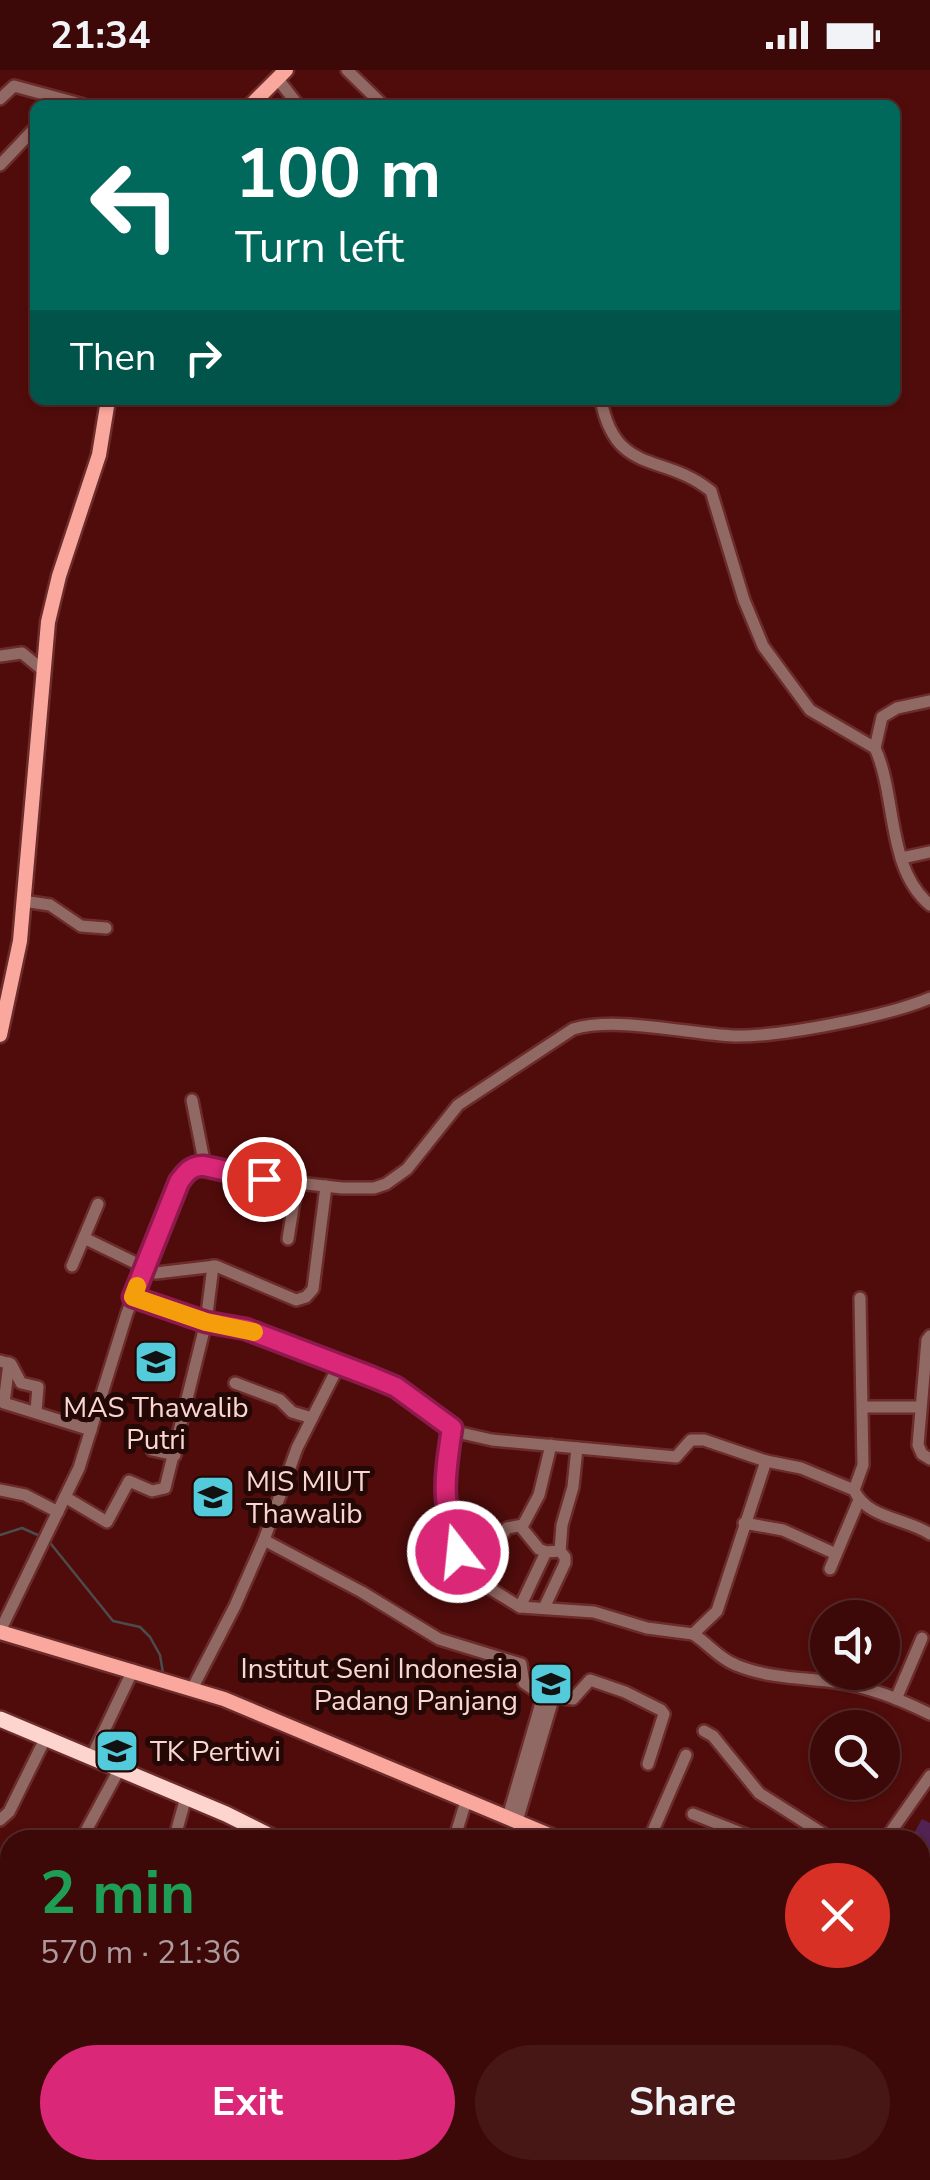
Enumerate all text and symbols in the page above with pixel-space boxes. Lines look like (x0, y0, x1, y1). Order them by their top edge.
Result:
text: 21:34 (50, 10, 151, 61)
text: 100 m (235, 126, 441, 222)
icon: left (70, 140, 200, 270)
text: Turn left (235, 217, 404, 278)
icon: right (176, 330, 231, 385)
text: Then (70, 332, 156, 383)
pin (222, 1137, 307, 1222)
icon: arrive (237, 1152, 292, 1207)
school or university icon: MAS Thawalib Putri (133, 1339, 179, 1385)
place label: MAS Thawalib Putri (63, 1389, 249, 1459)
place label: MIS MIUT Thawalib (246, 1463, 370, 1533)
school or university icon: MIS MIUT Thawalib (190, 1474, 236, 1520)
position arrow (406, 1500, 510, 1604)
map controls (810, 1600, 900, 1800)
button: sound (810, 1600, 900, 1690)
place label: Institut Seni Indonesia Padang Panjang (241, 1650, 518, 1720)
school or university icon: Institut Seni Indonesia Padang Panjang (528, 1661, 574, 1707)
button: search (810, 1710, 900, 1800)
school or university icon: TK Pertiwi (94, 1728, 140, 1774)
place label: TK Pertiwi (150, 1733, 281, 1771)
text: 2 min (40, 1852, 195, 1934)
button: close (785, 1863, 890, 1968)
text: 570 m · 21:36 (40, 1931, 241, 1974)
button: Exit (40, 2045, 455, 2160)
button: Share (475, 2045, 890, 2160)

